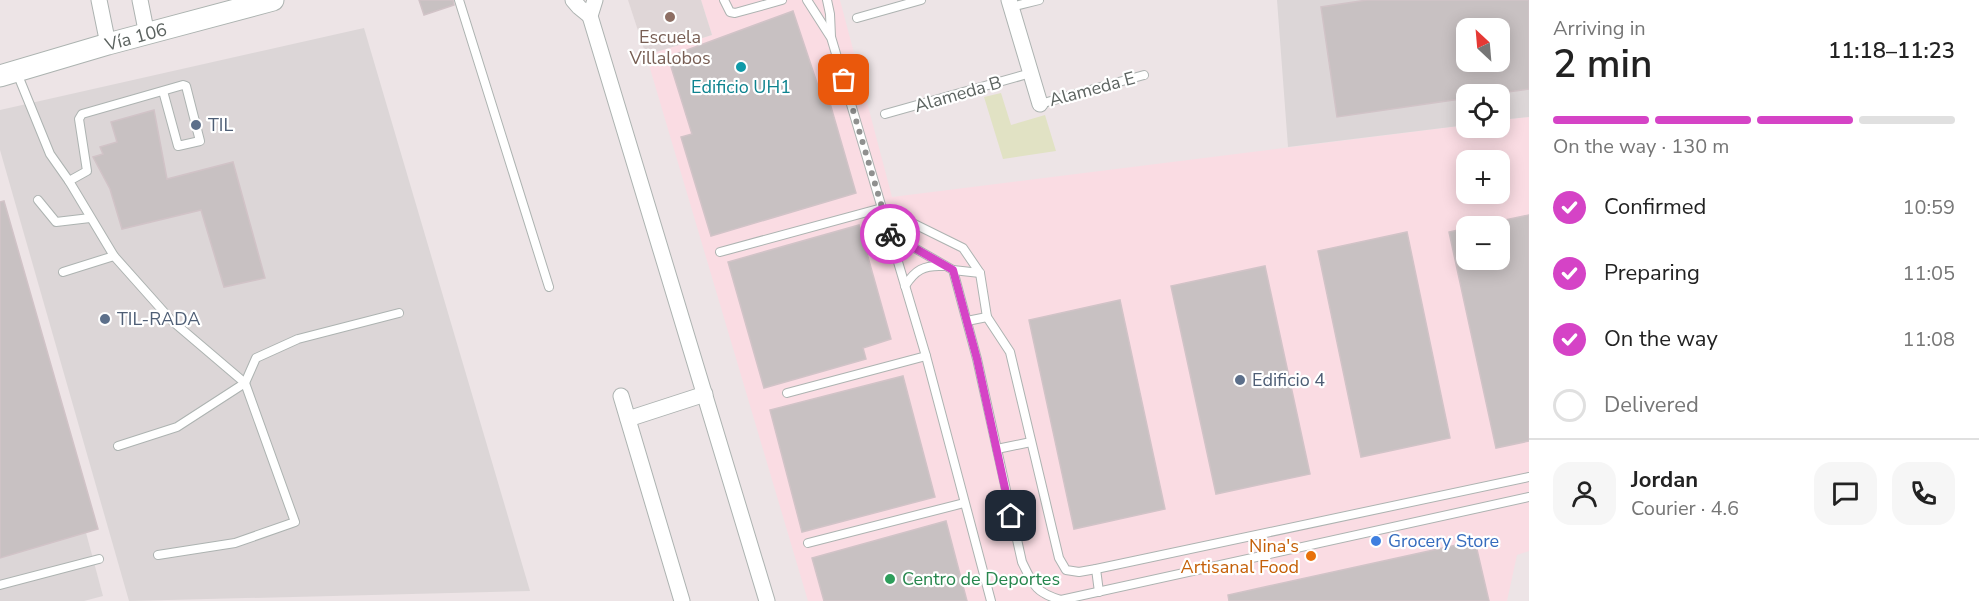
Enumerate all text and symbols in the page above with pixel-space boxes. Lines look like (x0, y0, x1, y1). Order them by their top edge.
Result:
marker: Escuela Villalobos (663, 10, 677, 24)
text: Arriving in (1553, 15, 1646, 42)
street label: Vía 106 (101, 17, 170, 57)
north arrow (1456, 18, 1510, 72)
map controls (1456, 18, 1510, 270)
place label: Escuela Villalobos (628, 25, 711, 70)
text: 11:18–11:23 (1828, 36, 1955, 66)
text: 2 min (1553, 38, 1652, 91)
pin (818, 54, 869, 105)
marker: Edificio UH1 (734, 60, 748, 74)
icon: bag (827, 63, 860, 96)
street label: Alameda E (1046, 66, 1138, 112)
street label: Alameda B (912, 70, 1004, 118)
place label: Edificio UH1 (691, 75, 791, 99)
button: locate (1456, 84, 1510, 138)
place label: TIL (208, 113, 233, 137)
marker: TIL (189, 118, 203, 132)
text: On the way · 130 m (1553, 133, 1729, 160)
button: + (1456, 150, 1510, 204)
icon: check (1553, 191, 1586, 224)
text: Confirmed (1604, 192, 1706, 222)
text: 10:59 (1902, 194, 1955, 221)
courier (860, 204, 920, 264)
button: − (1456, 216, 1510, 270)
icon: bike (874, 218, 907, 251)
icon: check (1553, 257, 1586, 290)
text: Preparing (1604, 258, 1700, 288)
text: 11:05 (1902, 260, 1955, 287)
place label: TIL-RADA (117, 307, 200, 331)
marker: TIL-RADA (98, 312, 112, 326)
icon: check (1553, 323, 1586, 356)
text: On the way (1604, 324, 1718, 354)
text: 11:08 (1902, 326, 1955, 353)
place label: Edificio 4 (1252, 368, 1325, 392)
marker: Edificio 4 (1233, 373, 1247, 387)
text: Delivered (1604, 390, 1699, 420)
button: person (1553, 462, 1616, 525)
button: chat (1814, 462, 1877, 525)
button: phone (1892, 462, 1955, 525)
text: Jordan (1631, 465, 1698, 495)
pin (985, 490, 1036, 541)
text: Courier · 4.6 (1631, 495, 1739, 522)
icon: home (994, 499, 1027, 532)
place label: Grocery Store (1388, 529, 1499, 553)
place label: Nina's Artisanal Food (1181, 534, 1299, 579)
marker: Grocery Store (1369, 534, 1383, 548)
marker: Nina's Artisanal Food (1304, 549, 1318, 563)
place label: Centro de Deportes (902, 567, 1060, 591)
marker: Centro de Deportes (883, 572, 897, 586)

